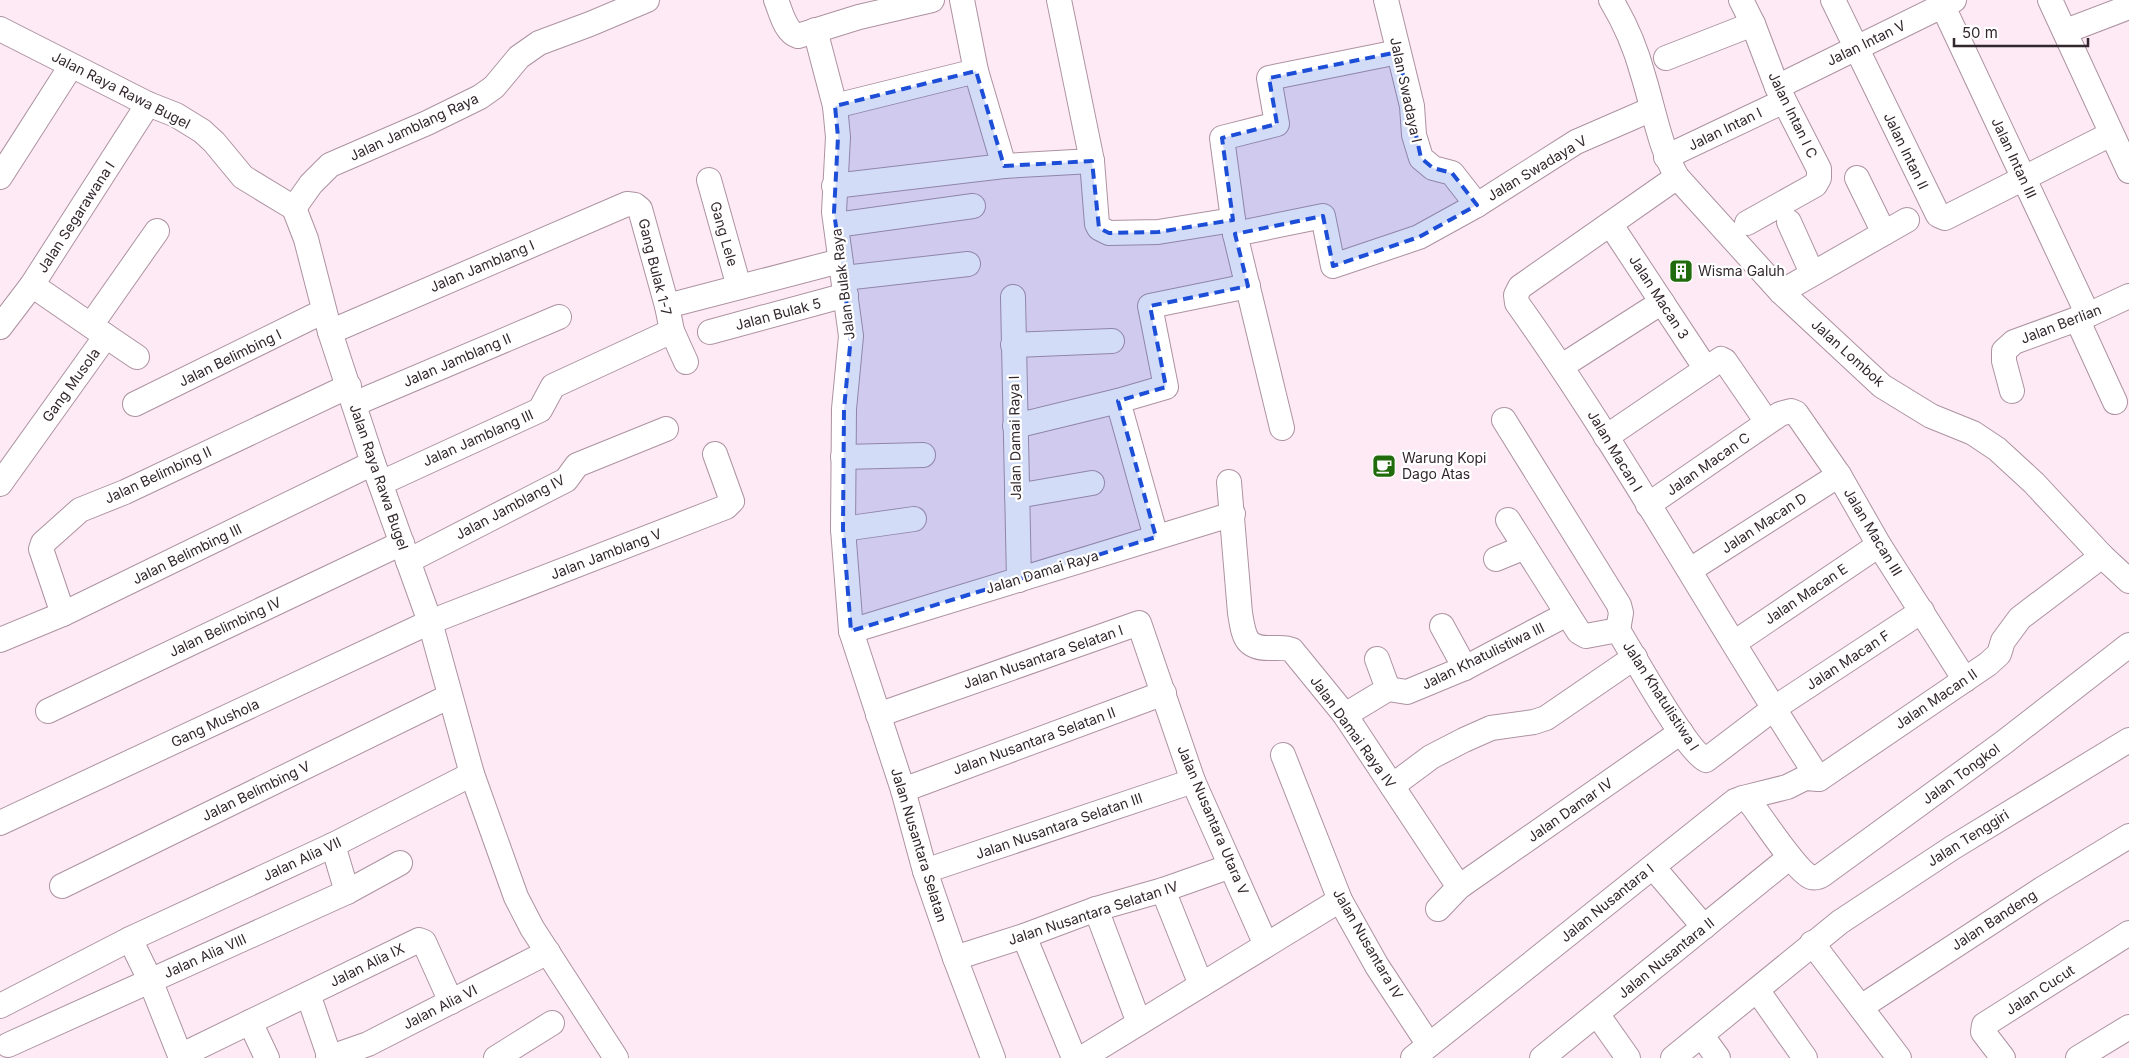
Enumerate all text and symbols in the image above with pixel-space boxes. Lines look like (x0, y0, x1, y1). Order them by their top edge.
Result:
scale bar (1954, 15, 2088, 47)
street label: Jalan Intan V (1824, 16, 1908, 69)
text: 50 m (1962, 23, 1998, 42)
street label: Jalan Swadaya I (1387, 36, 1426, 144)
street label: Jalan Raya Rawa Bugel (49, 47, 193, 132)
street label: Jalan Intan I C (1765, 69, 1822, 161)
street label: Jalan Jamblang Raya (347, 89, 481, 164)
street label: Jalan Intan I (1685, 103, 1764, 154)
street label: Jalan Intan II (1880, 109, 1932, 192)
street label: Jalan Intan III (1988, 115, 2041, 201)
street label: Jalan Swadaya V (1484, 131, 1590, 204)
street label: Jalan Segarawana I (33, 158, 118, 276)
street label: Gang Lele (707, 199, 742, 268)
street label: Gang Bulak 1-7 (635, 217, 676, 317)
street label: Jalan Bulak Raya (827, 227, 858, 341)
street label: Jalan Jamblang I (427, 236, 537, 295)
street label: Jalan Macan 3 (1626, 252, 1693, 342)
building icon: Wisma Galuh (1668, 258, 1694, 284)
place label: Wisma Galuh (1698, 262, 1785, 279)
street label: Jalan Bulak 5 (733, 294, 823, 333)
street label: Jalan Berlian (2018, 300, 2104, 347)
street label: Jalan Lombok (1808, 315, 1889, 390)
street label: Jalan Belimbing I (176, 325, 284, 390)
street label: Jalan Jamblang II (400, 329, 513, 390)
street label: Gang Musola (38, 344, 103, 425)
street label: Jalan Damai Raya I (1005, 376, 1024, 500)
street label: Jalan Raya Rawa Bugel (347, 402, 412, 552)
street label: Jalan Jamblang III (420, 406, 536, 470)
street label: Jalan Macan I (1585, 407, 1646, 494)
street label: Jalan Macan C (1663, 428, 1753, 499)
street label: Jalan Belimbing II (102, 442, 214, 507)
place label: Warung Kopi Dago Atas (1402, 449, 1487, 482)
cafe icon: Warung Kopi Dago Atas (1371, 453, 1397, 479)
street label: Jalan Jamblang IV (452, 470, 568, 543)
street label: Jalan Macan III (1841, 485, 1906, 579)
street label: Jalan Macan D (1718, 489, 1810, 556)
street label: Jalan Belimbing III (129, 520, 244, 587)
street label: Jalan Jamblang V (548, 524, 664, 583)
street label: Jalan Damai Raya (983, 546, 1100, 597)
street label: Jalan Macan E (1761, 560, 1850, 628)
street label: Jalan Belimbing IV (166, 593, 284, 660)
street label: Jalan Khatulistiwa III (1419, 618, 1547, 693)
street label: Jalan Nusantara Selatan I (961, 621, 1125, 692)
street label: Jalan Macan F (1803, 626, 1893, 693)
street label: Jalan Khatulistiwa I (1620, 638, 1703, 754)
street label: Jalan Macan II (1891, 665, 1980, 732)
street label: Jalan Damai Raya IV (1307, 672, 1400, 791)
street label: Gang Mushola (168, 695, 262, 750)
street label: Jalan Nusantara Selatan II (950, 703, 1117, 778)
street label: Jalan Tongkol (1919, 740, 2003, 807)
street label: Jalan Nusantara Utara V (1174, 742, 1253, 897)
street label: Jalan Belimbing V (199, 757, 313, 824)
street label: Jalan Nusantara Selatan (888, 766, 951, 924)
street label: Jalan Damar IV (1524, 774, 1616, 845)
street label: Jalan Nusantara Selatan III (973, 789, 1145, 862)
street label: Jalan Tenggiri (1924, 806, 2012, 869)
street label: Jalan Alia VII (260, 833, 344, 884)
street label: Jalan Nusantara I (1557, 860, 1657, 945)
street label: Jalan Nusantara Selatan IV (1006, 877, 1180, 948)
street label: Jalan Nusantara IV (1330, 886, 1407, 1002)
street label: Jalan Bandeng (1948, 886, 2040, 953)
street label: Jalan Nusantara II (1614, 914, 1717, 1002)
street label: Jalan Alia VIII (161, 930, 249, 981)
street label: Jalan Alia IX (327, 939, 407, 990)
street label: Jalan Cucut (2002, 961, 2078, 1018)
street label: Jalan Alia VI (400, 981, 480, 1033)

